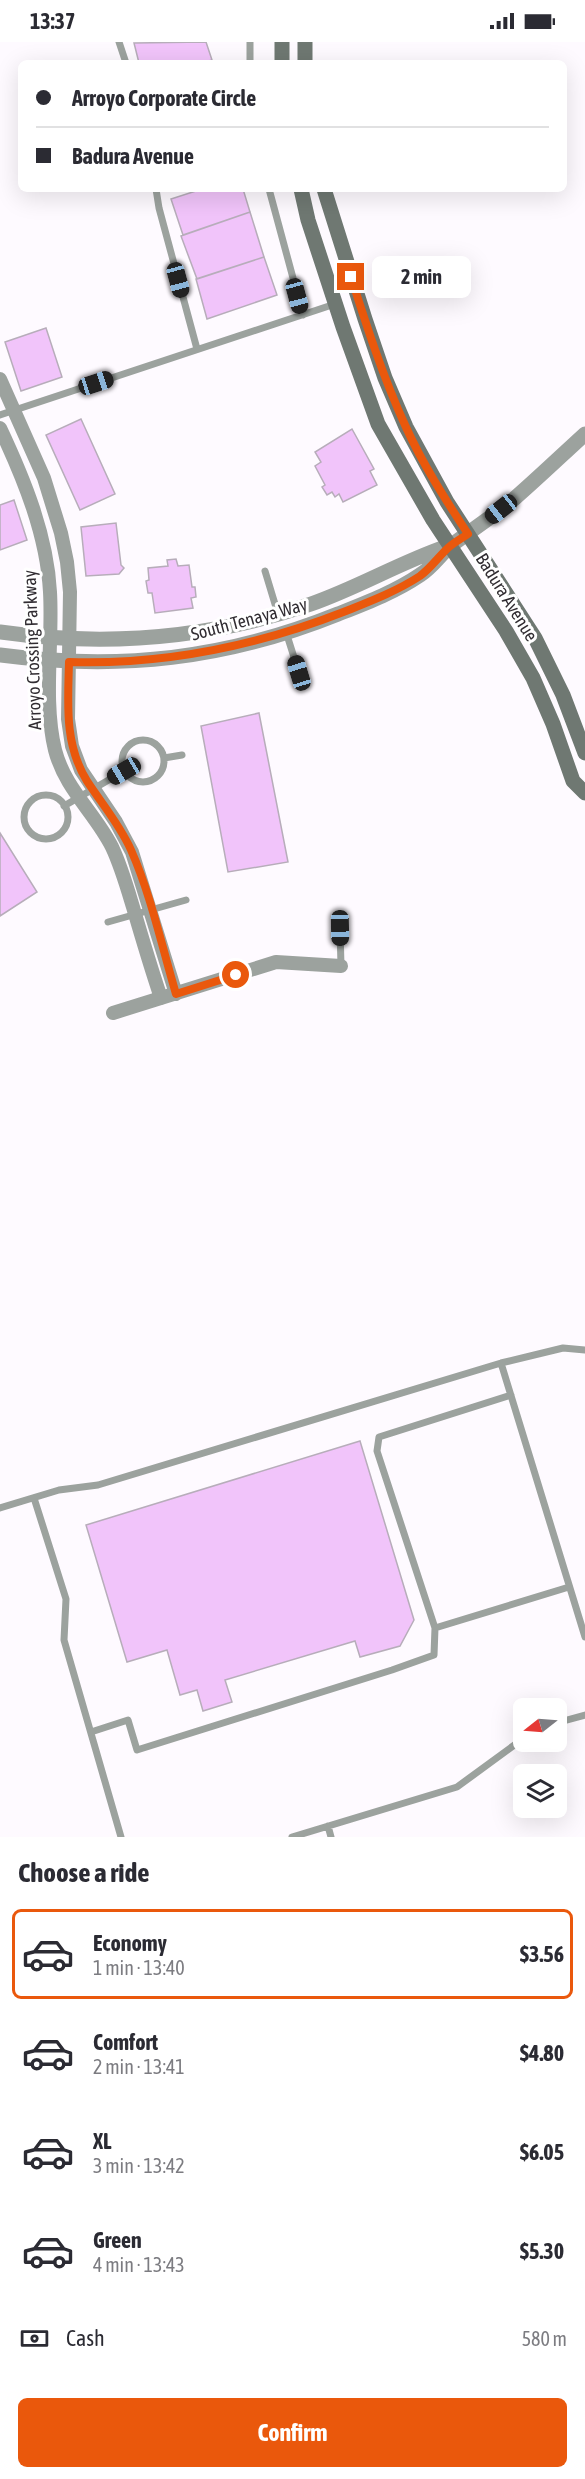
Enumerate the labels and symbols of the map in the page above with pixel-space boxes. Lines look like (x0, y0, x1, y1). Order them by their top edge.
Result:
callout: 2 min (372, 256, 471, 298)
car (165, 260, 191, 300)
route end (337, 263, 364, 290)
car (284, 276, 310, 316)
car (76, 369, 116, 397)
car (481, 491, 521, 527)
street label: Badura Avenue (472, 549, 542, 645)
street label: Arroyo Crossing Parkway (19, 570, 45, 730)
street label: South Tenaya Way (189, 593, 309, 645)
car (285, 653, 313, 693)
car (104, 754, 144, 788)
car (331, 910, 349, 946)
route start (222, 961, 249, 988)
north arrow (513, 1698, 567, 1752)

